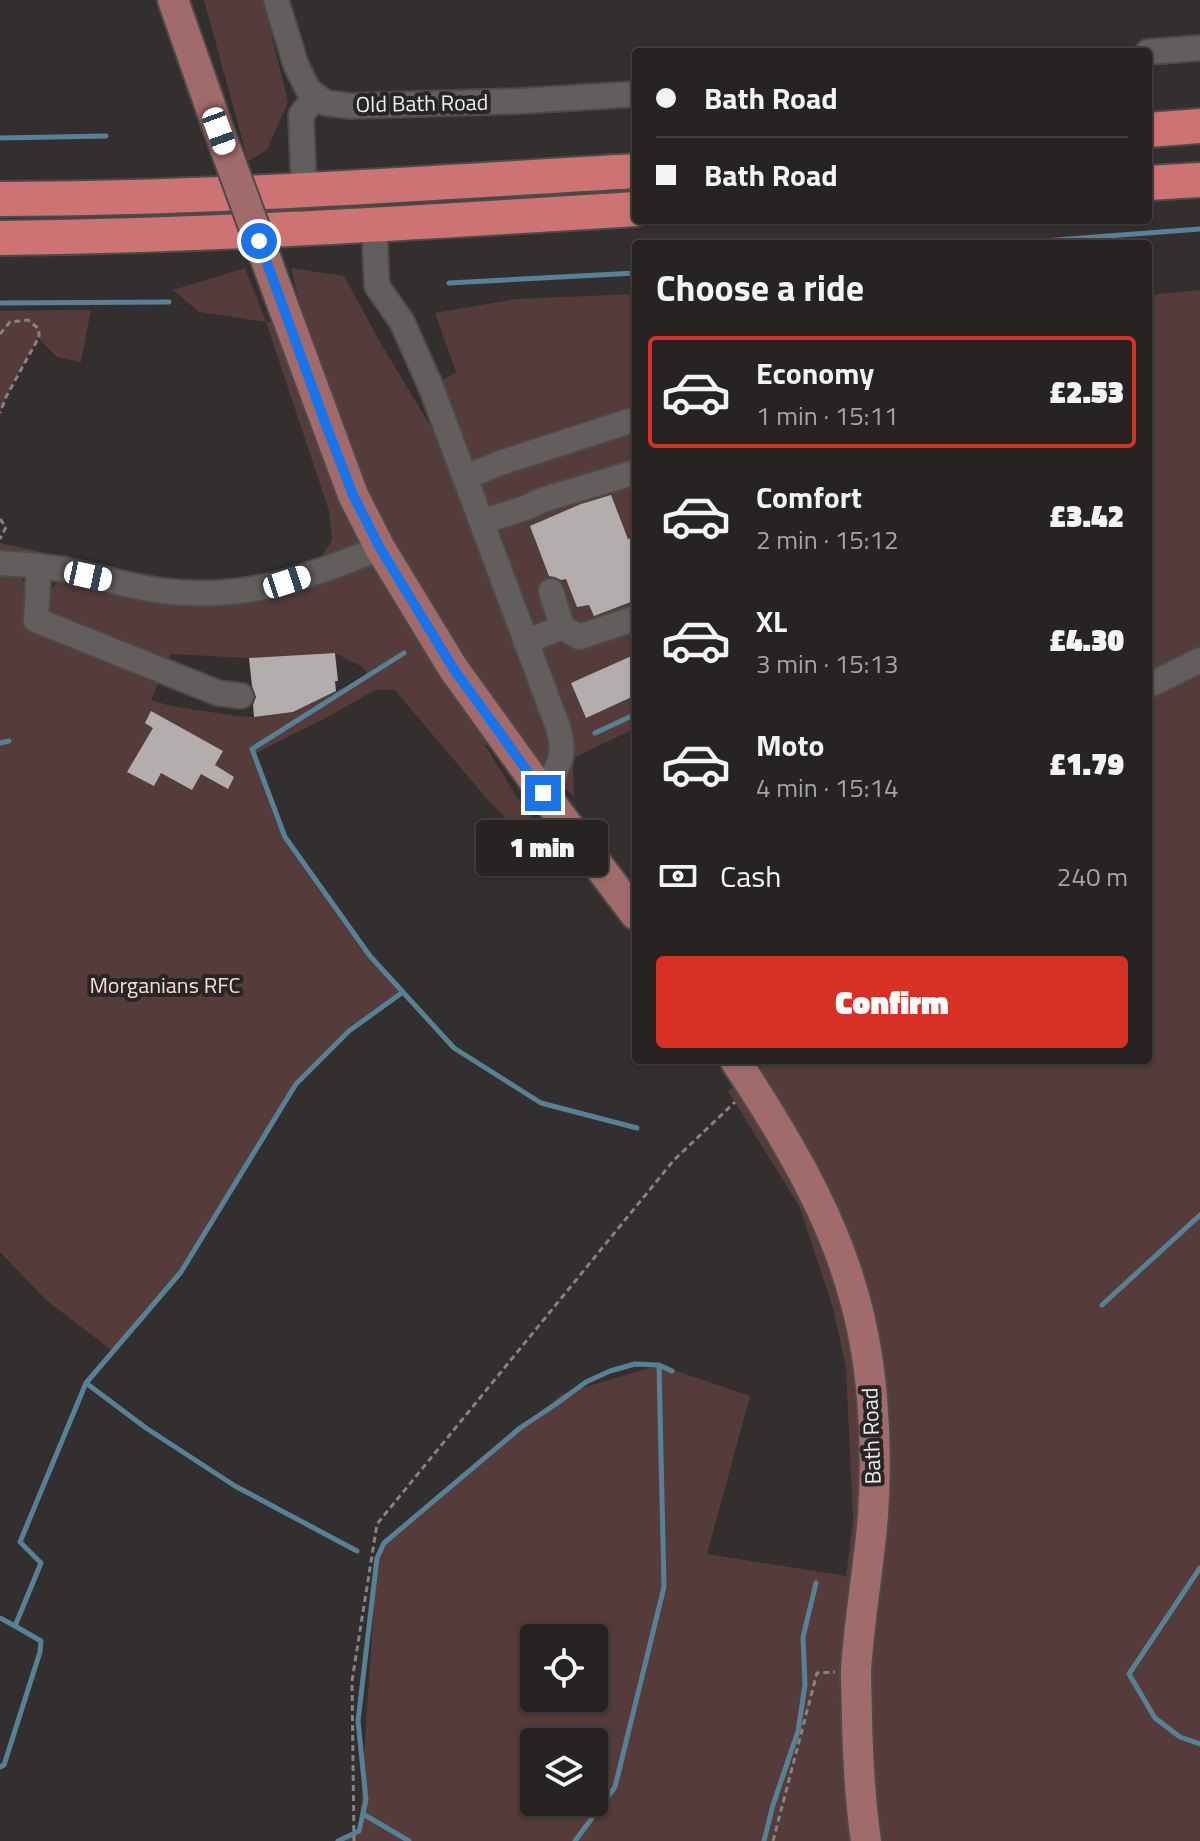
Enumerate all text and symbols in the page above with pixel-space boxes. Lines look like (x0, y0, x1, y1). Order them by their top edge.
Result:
text: Bath Road (704, 75, 838, 121)
street label: Old Bath Road (355, 85, 489, 121)
car (200, 104, 238, 158)
text: Bath Road (704, 152, 838, 198)
route start (241, 223, 277, 259)
text: Choose a ride (656, 260, 864, 315)
text: Economy (756, 350, 874, 396)
icon: car (660, 356, 732, 428)
text: £2.53 (1050, 369, 1124, 415)
text: 1 min · 15:11 (756, 396, 899, 435)
text: Comfort (756, 474, 862, 520)
icon: car (660, 480, 732, 552)
text: £3.42 (1050, 493, 1124, 539)
text: 2 min · 15:12 (756, 520, 899, 559)
car (62, 559, 114, 593)
car (260, 563, 314, 601)
text: XL (756, 598, 787, 644)
icon: car (660, 604, 732, 676)
text: £4.30 (1050, 617, 1124, 663)
text: 3 min · 15:13 (756, 644, 899, 683)
text: Moto (756, 722, 824, 768)
icon: car (660, 728, 732, 800)
text: £1.79 (1050, 741, 1124, 787)
text: 4 min · 15:14 (756, 768, 899, 807)
route end (525, 775, 561, 811)
callout: 1 min (477, 821, 609, 877)
text: 1 min (510, 828, 574, 867)
text: Cash (720, 853, 781, 899)
icon: cash (656, 854, 700, 898)
text: 240 m (1057, 857, 1128, 896)
button: Confirm (656, 956, 1128, 1048)
park label: Morganians RFC (89, 968, 241, 1002)
street label: Bath Road (852, 1387, 890, 1485)
map controls (520, 1624, 608, 1816)
button: locate (520, 1624, 608, 1712)
button: layers (520, 1728, 608, 1816)

